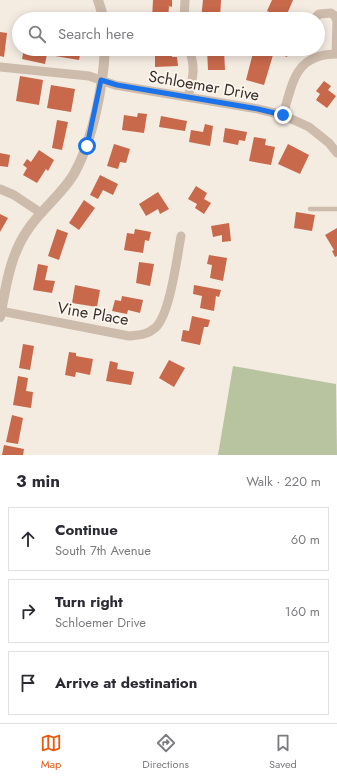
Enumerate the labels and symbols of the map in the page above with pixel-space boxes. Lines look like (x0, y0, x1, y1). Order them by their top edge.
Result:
street label: Schloemer Drive (147, 64, 261, 107)
route end (274, 106, 292, 124)
route start (78, 137, 96, 155)
street label: Vine Place (55, 296, 130, 331)

